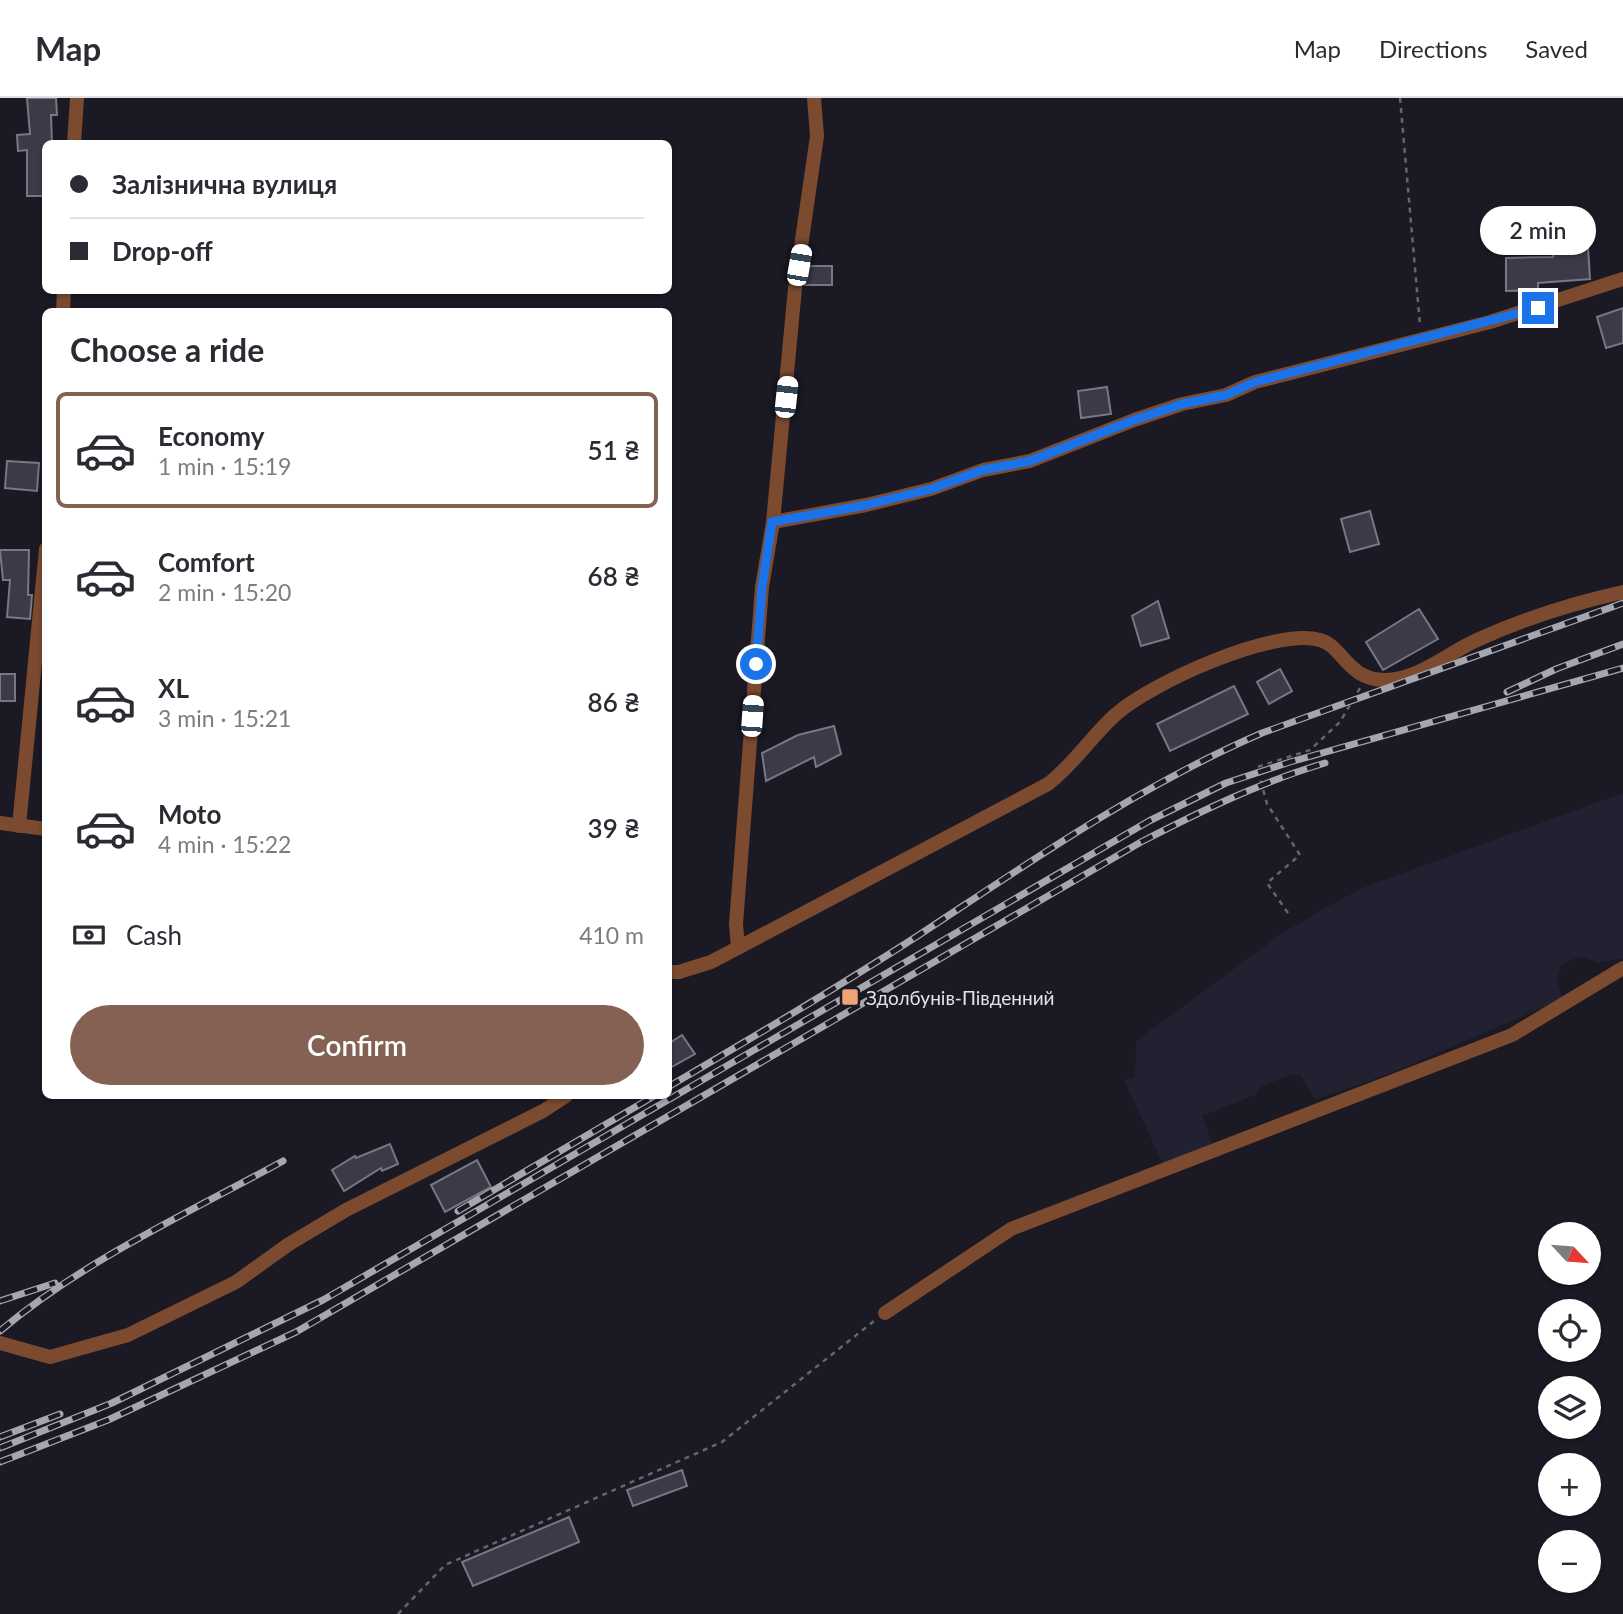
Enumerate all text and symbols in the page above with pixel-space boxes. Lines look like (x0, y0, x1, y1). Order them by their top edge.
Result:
text: Map (35, 28, 101, 68)
text: Map (1294, 34, 1341, 63)
text: Directions (1379, 34, 1487, 63)
text: Saved (1525, 34, 1588, 63)
text: Залізнична вулиця (112, 168, 337, 200)
callout: 2 min (1480, 206, 1596, 256)
text: 2 min (1510, 216, 1566, 244)
text: Drop-off (112, 235, 213, 267)
car (786, 242, 813, 288)
route end (1522, 292, 1554, 324)
text: Choose a ride (70, 330, 264, 369)
car (774, 375, 799, 419)
icon: car (74, 419, 137, 482)
text: Economy (158, 420, 264, 452)
text: 51 ₴ (588, 434, 640, 466)
text: 1 min · 15:19 (158, 452, 291, 480)
icon: car (74, 545, 137, 608)
text: Comfort (158, 546, 255, 578)
text: 68 ₴ (588, 560, 640, 592)
text: 2 min · 15:20 (158, 578, 291, 606)
route start (740, 648, 772, 680)
icon: car (74, 671, 137, 734)
text: XL (158, 672, 189, 704)
text: 86 ₴ (588, 686, 640, 718)
car (741, 694, 764, 738)
text: 3 min · 15:21 (158, 704, 291, 732)
icon: car (74, 797, 137, 860)
text: Moto (158, 798, 221, 830)
text: 39 ₴ (588, 812, 640, 844)
text: 4 min · 15:22 (158, 830, 291, 858)
icon: cash (70, 916, 108, 954)
text: Cash (126, 919, 182, 951)
text: 410 m (579, 921, 644, 949)
place label: Здолбунів-Південний (866, 986, 1055, 1009)
marker: Здолбунів-Південний (840, 987, 860, 1007)
button: Confirm (70, 1005, 644, 1085)
north arrow (1538, 1222, 1601, 1284)
map controls (1538, 1222, 1601, 1593)
button: locate (1538, 1299, 1601, 1362)
button: layers (1538, 1376, 1601, 1439)
button: + (1538, 1453, 1601, 1516)
button: − (1538, 1530, 1601, 1593)

